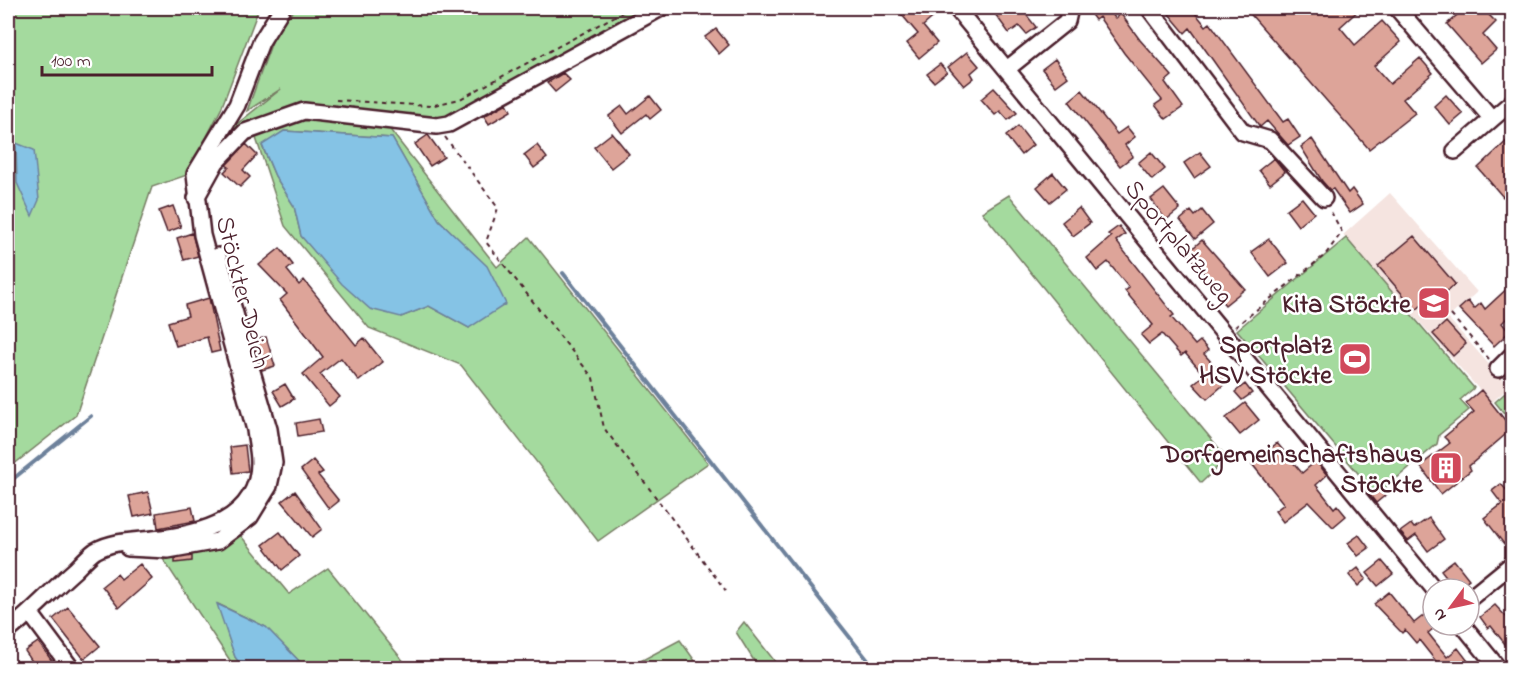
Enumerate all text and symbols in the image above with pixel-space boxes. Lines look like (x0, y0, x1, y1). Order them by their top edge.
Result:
scale bar (42, 39, 212, 77)
text: 100 m (51, 49, 91, 75)
street label: Sportplatzweg (1114, 172, 1241, 314)
street label: Stöckter Deich (204, 212, 278, 373)
school or university icon: Kita Stöckte (1416, 285, 1452, 321)
place label: Kita Stöckte (1282, 287, 1412, 325)
place label: Sportplatz HSV Stöckte (1199, 328, 1333, 396)
sports icon: Sportplatz HSV Stöckte (1337, 341, 1373, 377)
place label: Dorfgemeinschaftshaus Stöckte (1160, 437, 1424, 505)
building icon: Dorfgemeinschaftshaus Stöckte (1428, 450, 1464, 486)
north arrow (1421, 577, 1481, 637)
text: N (1427, 603, 1453, 625)

